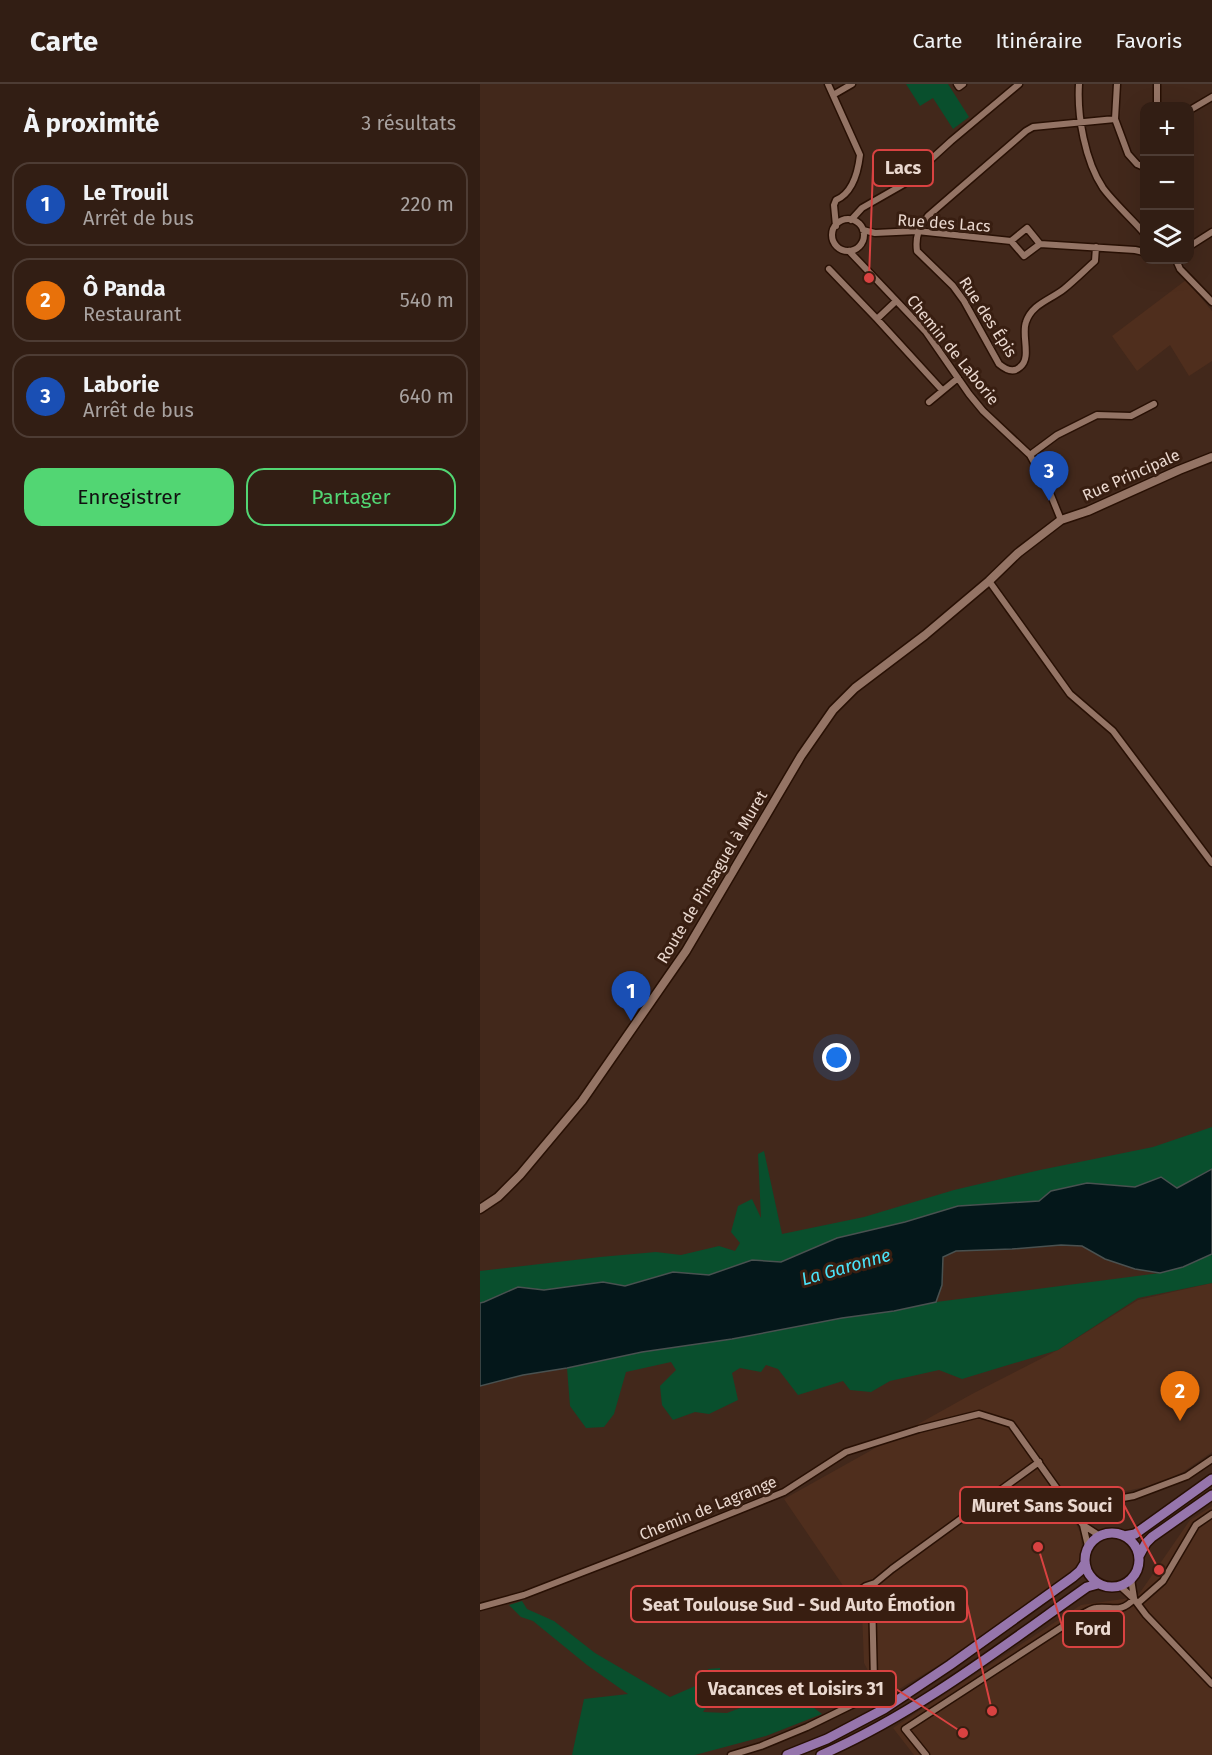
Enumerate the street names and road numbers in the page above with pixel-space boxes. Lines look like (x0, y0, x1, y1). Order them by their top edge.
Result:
street label: Rue des Lacs (897, 210, 991, 236)
street label: Rue des Épis (955, 273, 1022, 361)
street label: Chemin de Laborie (903, 291, 1003, 409)
street label: Rue Principale (1079, 445, 1183, 505)
street label: Route de Pinsaguel à Muret (653, 787, 771, 967)
street label: Chemin de Lagrange (637, 1472, 779, 1544)

